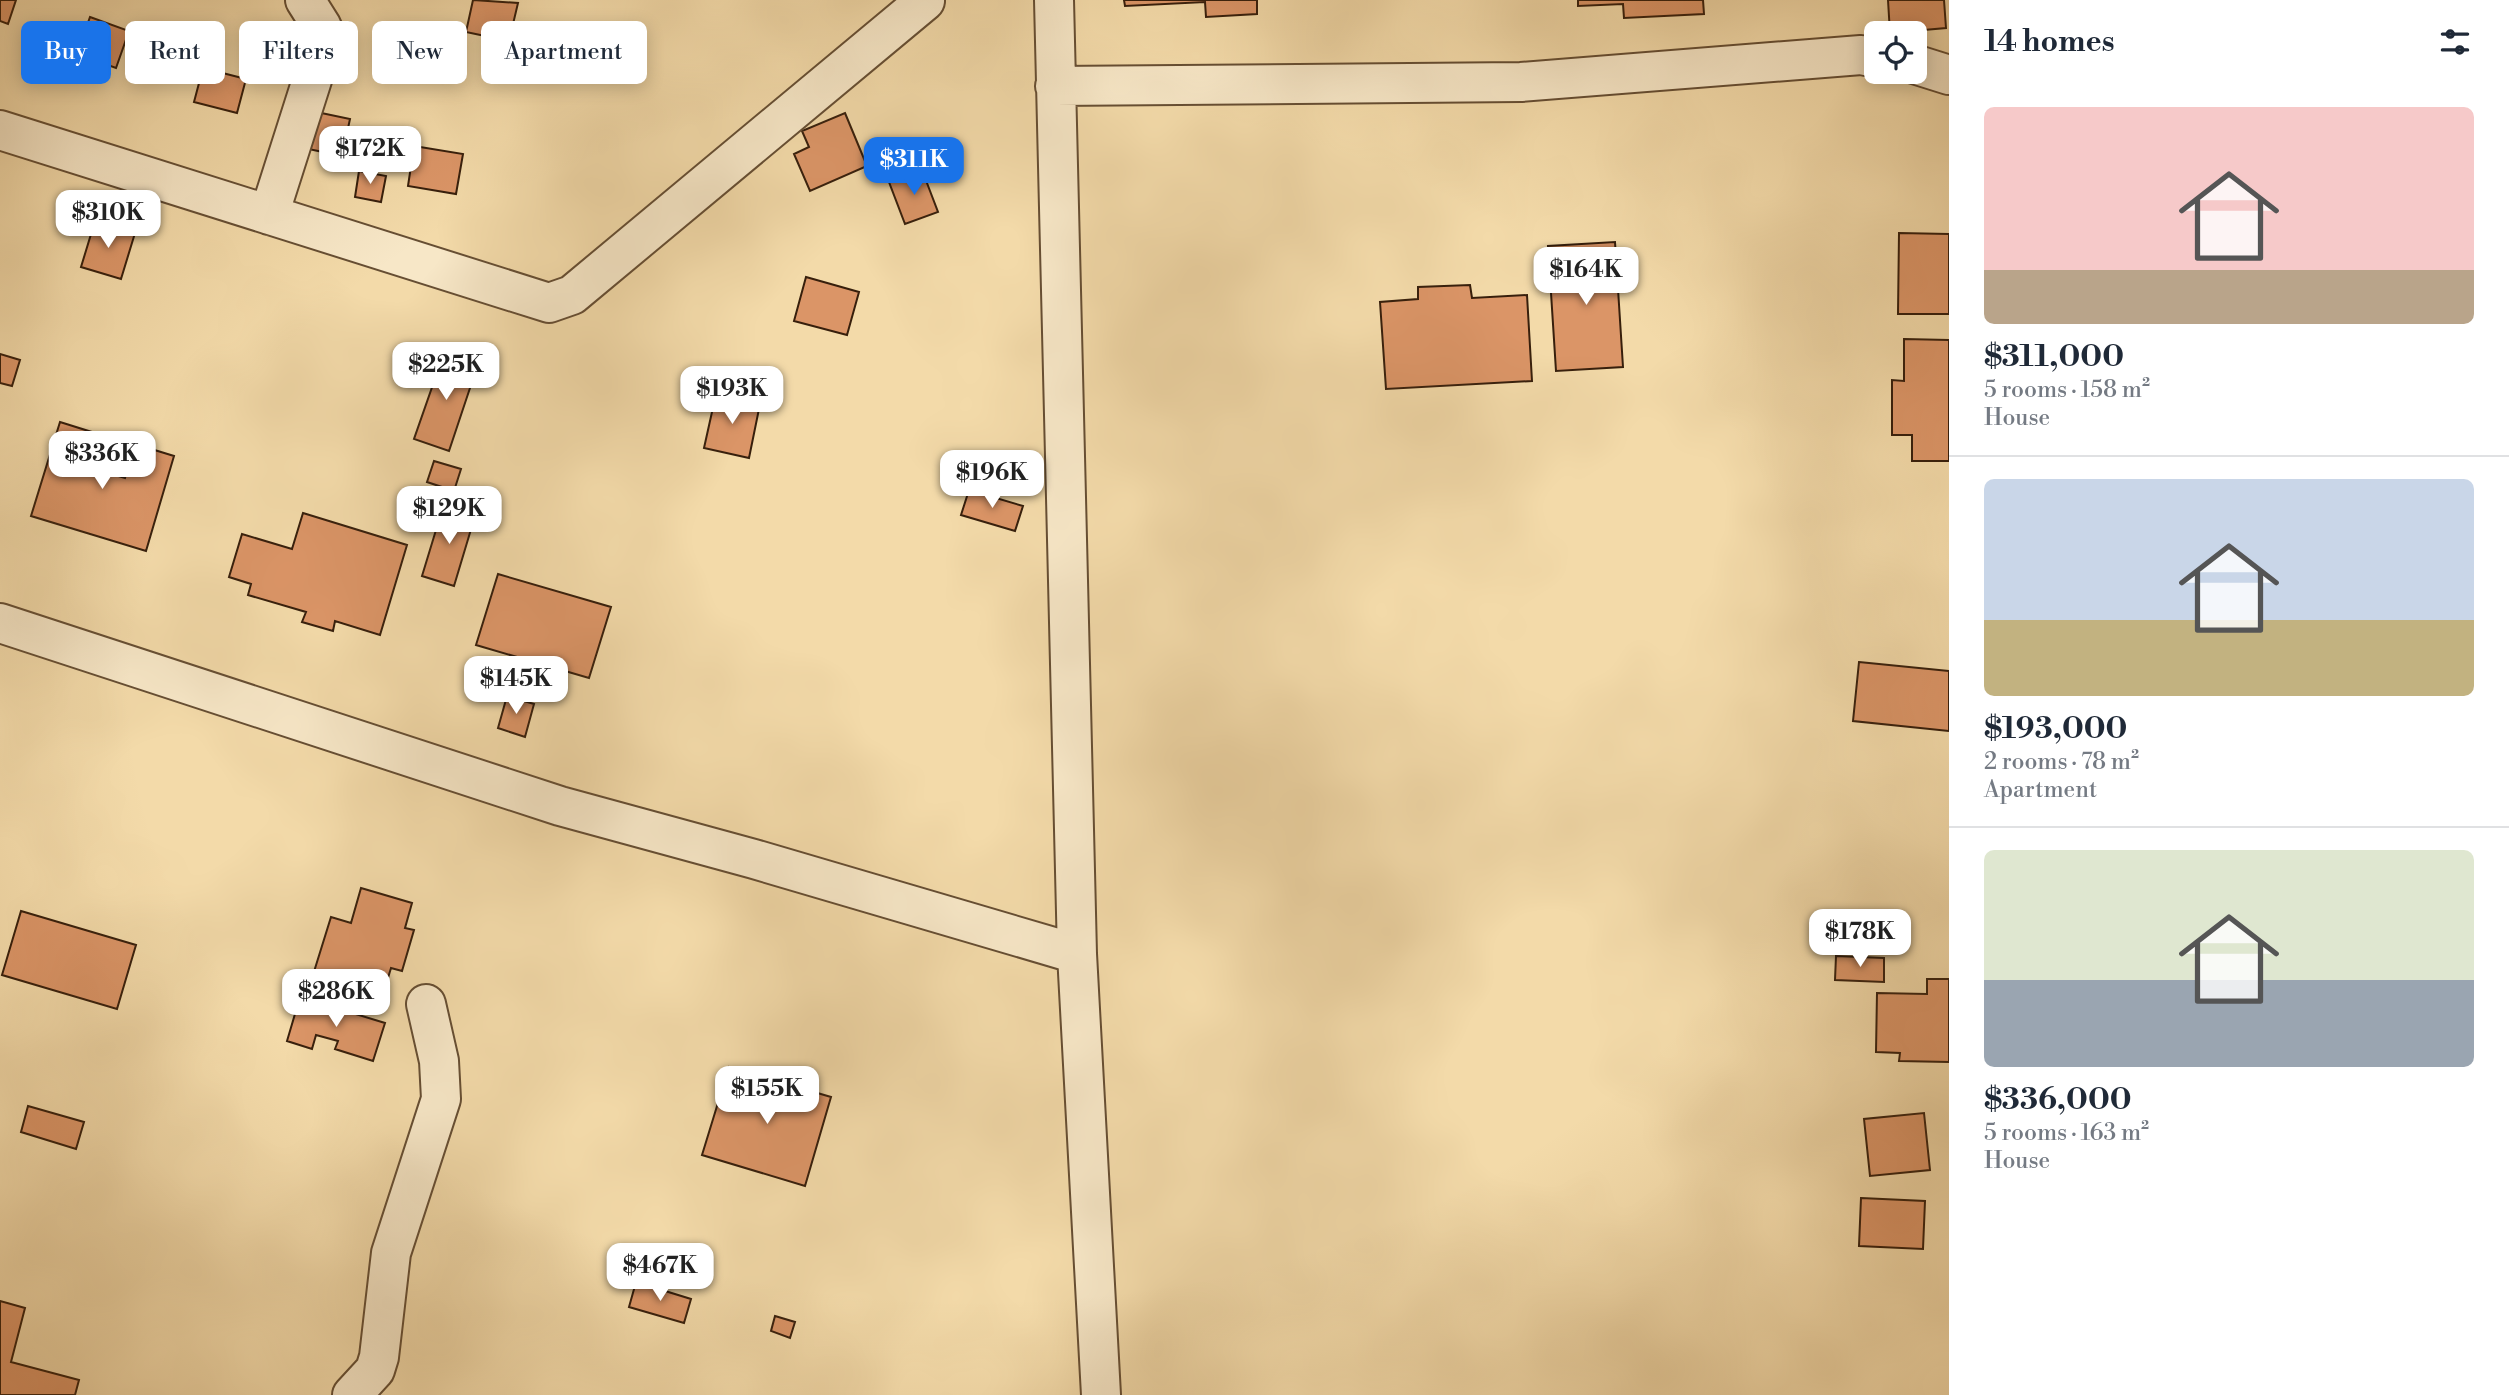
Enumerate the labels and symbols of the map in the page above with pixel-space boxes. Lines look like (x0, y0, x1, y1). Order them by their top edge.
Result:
pin: $172K (321, 127, 419, 186)
pin: $311K (865, 138, 963, 197)
pin: $310K (59, 190, 157, 250)
pin: $164K (1537, 247, 1635, 307)
pin: $225K (397, 342, 495, 402)
pin: $193K (683, 366, 781, 426)
pin: $336K (53, 432, 151, 491)
pin: $196K (943, 450, 1041, 510)
pin: $129K (400, 486, 498, 546)
pin: $145K (467, 656, 565, 716)
pin: $178K (1811, 909, 1909, 969)
pin: $286K (287, 970, 385, 1029)
pin: $155K (718, 1066, 816, 1126)
pin: $467K (611, 1244, 709, 1303)

